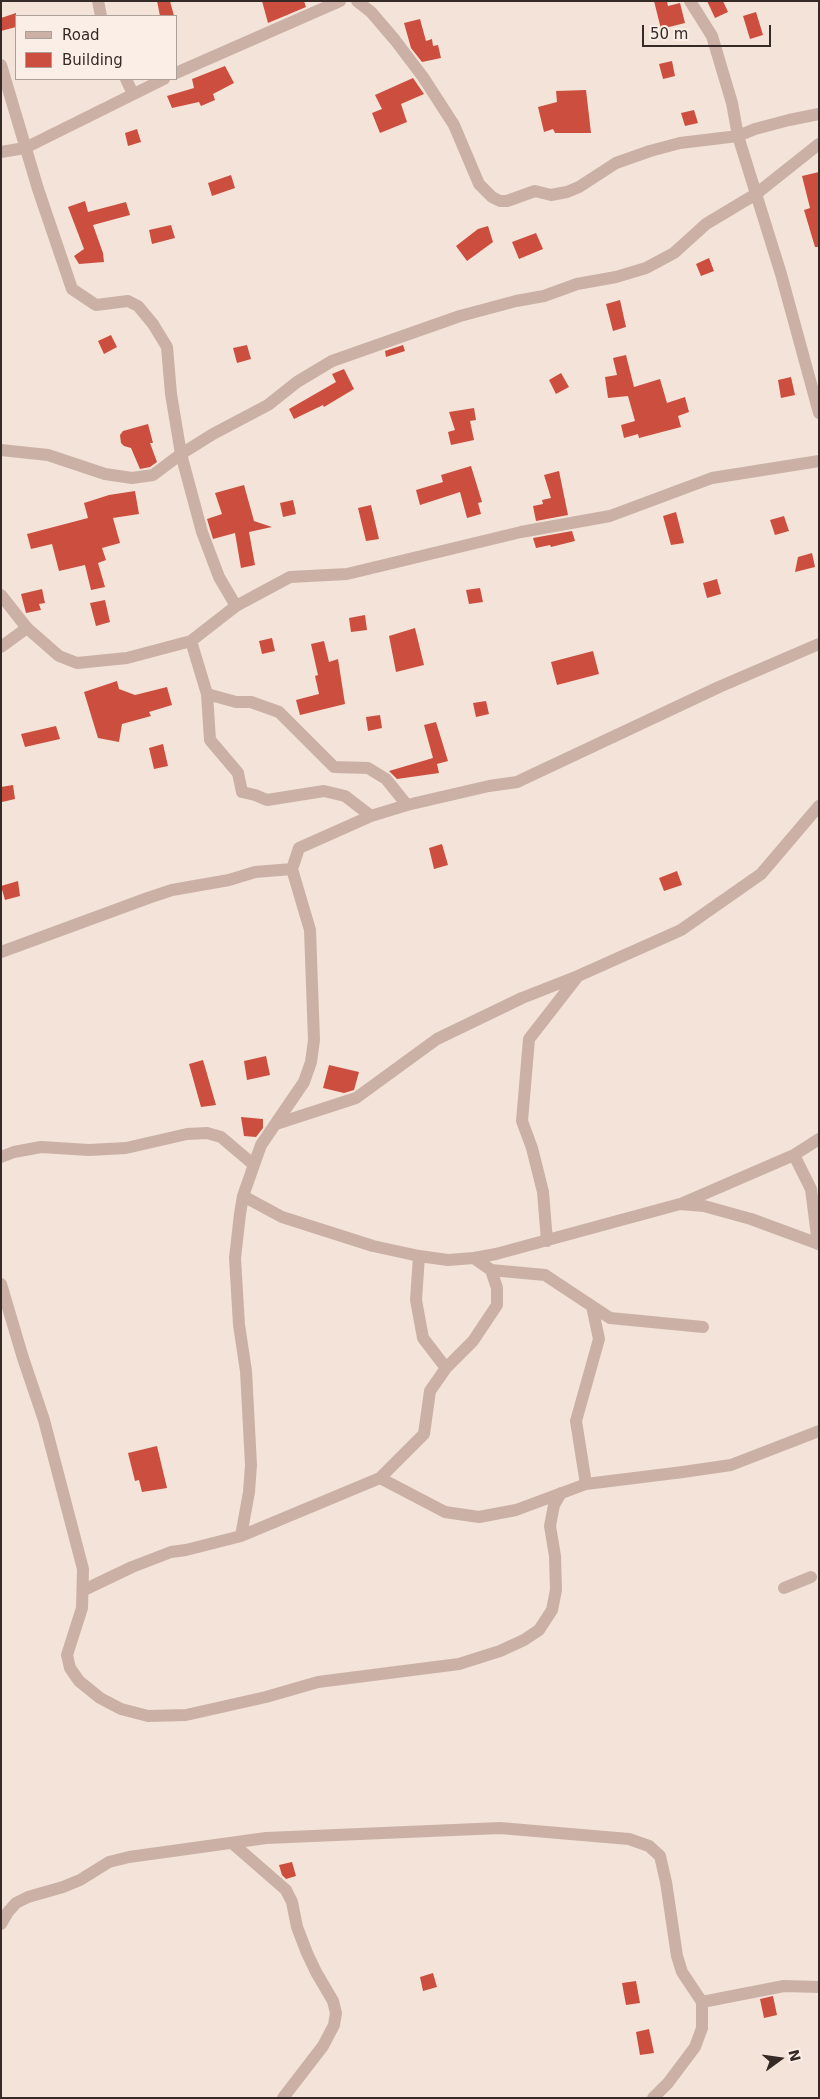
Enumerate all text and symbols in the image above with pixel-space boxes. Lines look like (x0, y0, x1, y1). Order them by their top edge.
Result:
legend (15, 15, 178, 80)
scale bar (645, 15, 774, 47)
text: 50 m (650, 25, 688, 43)
text: Road (62, 26, 100, 44)
text: Building (62, 51, 123, 69)
north arrow (755, 2034, 805, 2084)
text: N (785, 2048, 804, 2063)

